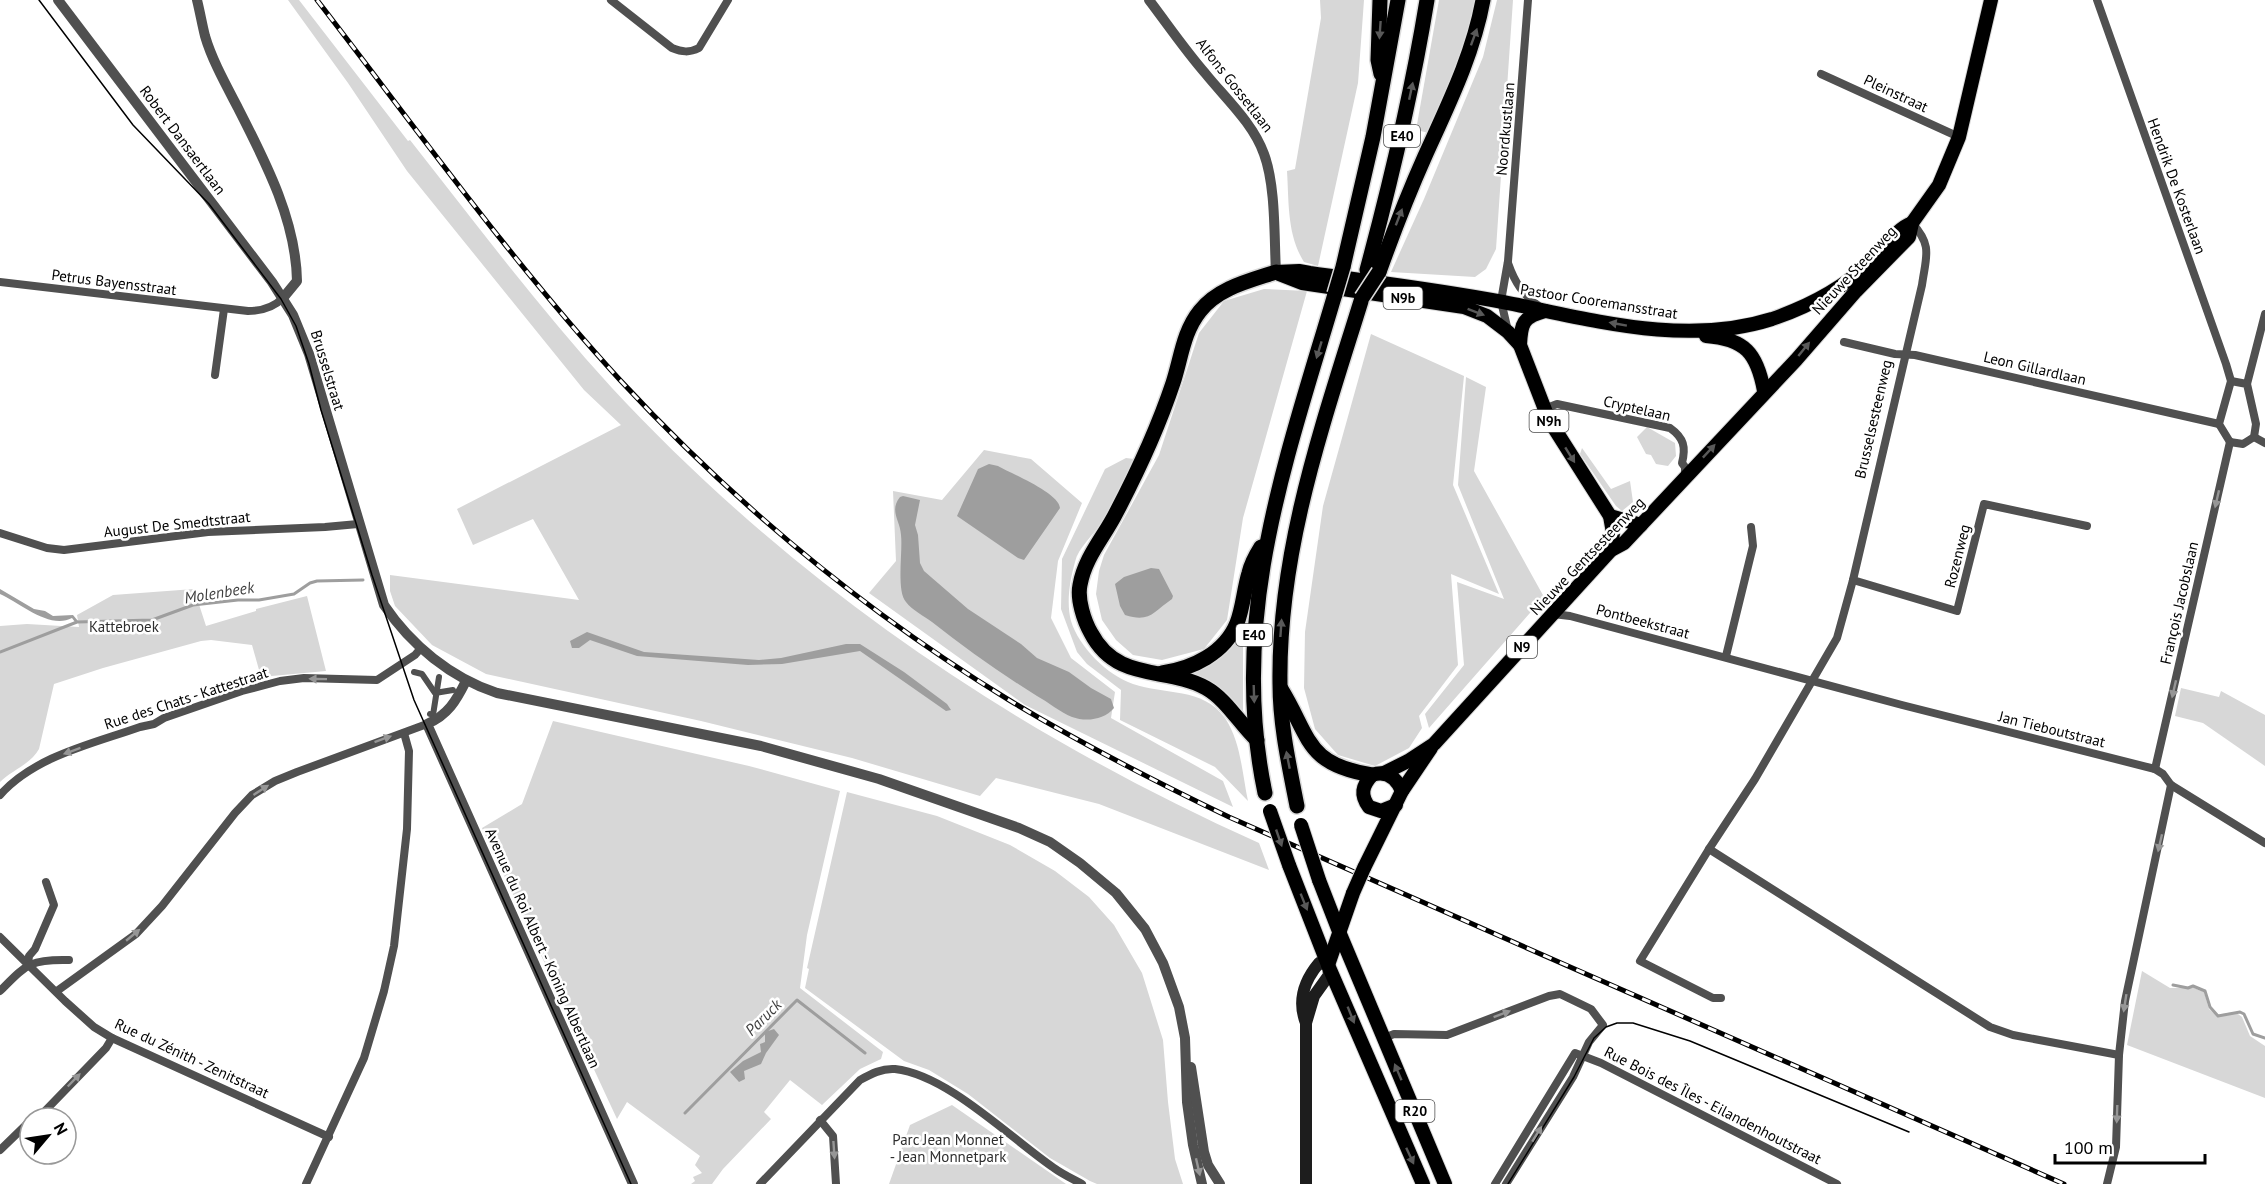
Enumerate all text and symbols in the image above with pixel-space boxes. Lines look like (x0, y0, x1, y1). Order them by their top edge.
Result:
one-way arrow (1375, 20, 1385, 39)
one-way arrow (1470, 28, 1480, 46)
street label: Alfons Gossetlaan (1192, 34, 1278, 136)
street label: Pleinstraat (1861, 70, 1931, 116)
street label: Robert Dansaertlaan (136, 82, 230, 198)
one-way arrow (1407, 82, 1416, 101)
street label: Noordkustlaan (1491, 82, 1519, 176)
street label: Hendrik De Kosterlaan (2144, 115, 2210, 257)
road number: E40 (1384, 125, 1420, 147)
one-way arrow (1395, 208, 1404, 226)
street label: Nieuwe Steenweg (1808, 222, 1900, 318)
street label: Petrus Bayensstraat (50, 265, 178, 299)
street label: Pastoor Cooremansstraat (1519, 279, 1679, 323)
road number: N9b (1384, 287, 1422, 309)
one-way arrow (1468, 307, 1486, 317)
one-way arrow (1609, 319, 1628, 328)
street label: Brusselstraat (307, 328, 349, 412)
one-way arrow (1314, 341, 1323, 359)
one-way arrow (1798, 341, 1810, 356)
street label: Leon Gillardlaan (1982, 347, 2088, 389)
street label: Brusselsesteenweg (1850, 358, 1896, 480)
street label: Cryptelaan (1601, 391, 1673, 425)
road number: N9h (1530, 410, 1568, 432)
one-way arrow (1702, 443, 1716, 458)
one-way arrow (1565, 447, 1576, 464)
one-way arrow (2212, 490, 2221, 509)
street label: Nieuwe Gentsesteenweg (1526, 493, 1648, 619)
street label: August De Smedtstraat (103, 507, 251, 541)
street label: Rozenweg (1940, 522, 1974, 590)
street label: François Jacobslaan (2156, 540, 2202, 666)
water label: Molenbeek (183, 576, 256, 607)
street label: Pontbeekstraat (1594, 599, 1692, 643)
park label: Kattebroek (89, 617, 160, 636)
one-way arrow (1276, 618, 1286, 637)
road number: E40 (1236, 624, 1272, 646)
road number: N9 (1507, 636, 1537, 658)
street label: Rue des Chats - Kattestraat (102, 662, 270, 734)
one-way arrow (309, 674, 328, 684)
one-way arrow (2168, 680, 2178, 698)
one-way arrow (1249, 684, 1259, 703)
street label: Jan Tieboutstraat (1996, 706, 2107, 751)
one-way arrow (374, 734, 392, 744)
one-way arrow (63, 746, 81, 756)
one-way arrow (1283, 750, 1292, 769)
one-way arrow (253, 784, 270, 795)
street label: Avenue du Roi Albert - Koning Albertlaan (481, 825, 605, 1071)
one-way arrow (1274, 830, 1284, 848)
one-way arrow (2155, 833, 2164, 852)
one-way arrow (1300, 893, 1309, 911)
one-way arrow (125, 929, 140, 942)
one-way arrow (2121, 993, 2130, 1012)
water label: Paruck (741, 994, 786, 1039)
one-way arrow (1346, 1007, 1356, 1025)
one-way arrow (1493, 1009, 1511, 1019)
street label: Rue du Zénith - Zenitstraat (112, 1014, 272, 1102)
street label: Rue Bois des Îles - Eilandenhoutstraat (1601, 1042, 1825, 1168)
one-way arrow (1393, 1063, 1402, 1081)
one-way arrow (67, 1074, 81, 1088)
road number: R20 (1396, 1100, 1434, 1122)
one-way arrow (2113, 1104, 2122, 1123)
north arrow (18, 1106, 78, 1166)
text: N (50, 1119, 72, 1138)
one-way arrow (1532, 1126, 1543, 1142)
scale bar (2055, 1127, 2205, 1165)
park label: Parc Jean Monnet - Jean Monnetpark (890, 1130, 1007, 1166)
text: 100 m (2064, 1136, 2113, 1159)
one-way arrow (830, 1140, 839, 1159)
one-way arrow (1405, 1147, 1415, 1165)
one-way arrow (1193, 1158, 1203, 1176)

